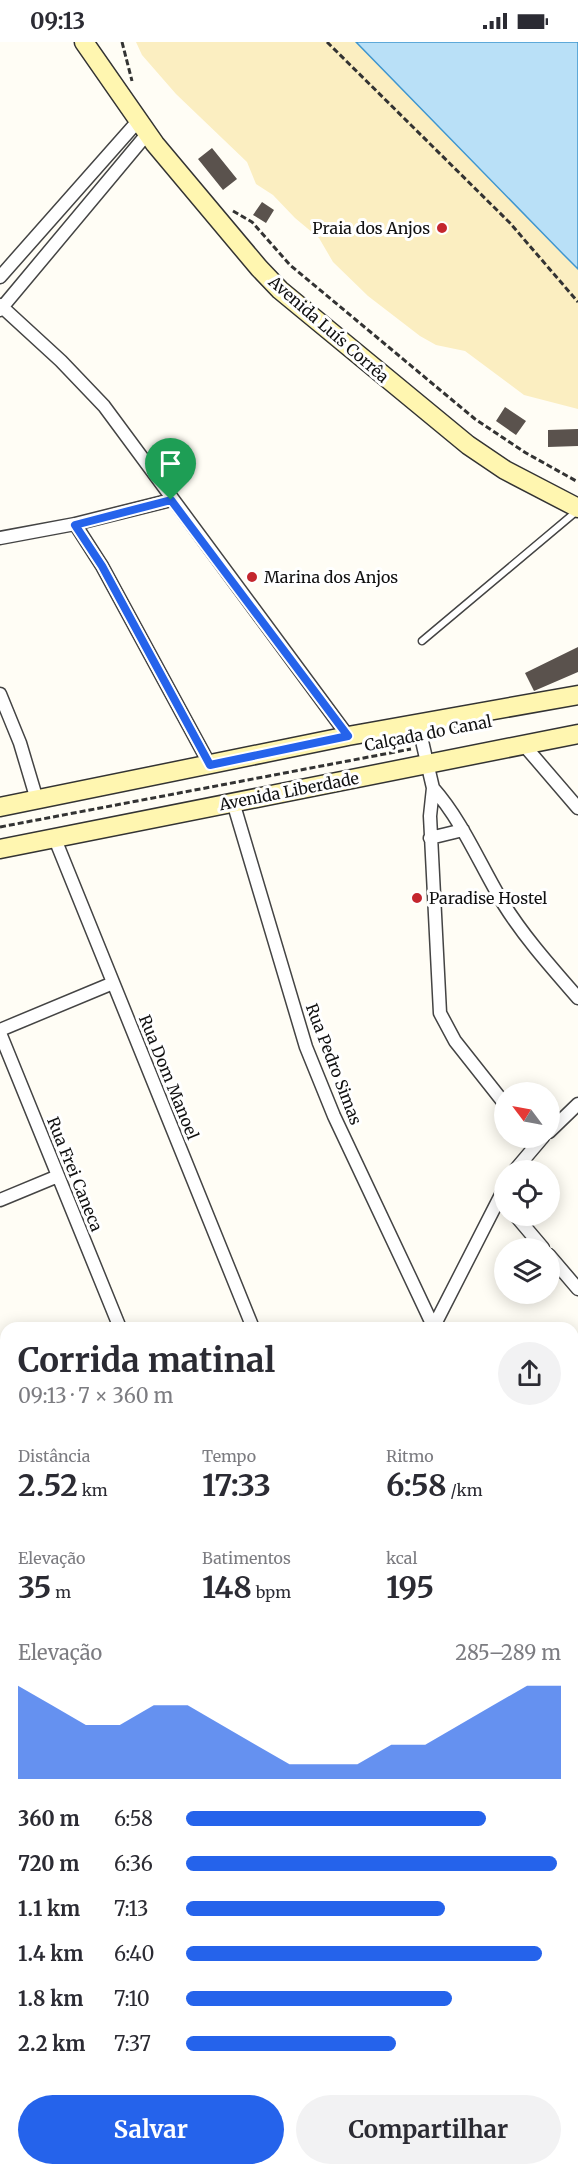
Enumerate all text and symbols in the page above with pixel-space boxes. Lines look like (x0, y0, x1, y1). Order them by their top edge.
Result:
text: 09:13 (30, 7, 85, 35)
place label: Praia dos Anjos (312, 218, 430, 238)
marker: Praia dos Anjos (435, 221, 449, 235)
street label: Avenida Luís Corrêa (264, 271, 393, 387)
pin (145, 438, 196, 500)
icon: arrive (154, 447, 187, 480)
place label: Marina dos Anjos (264, 567, 398, 587)
marker: Marina dos Anjos (245, 570, 259, 584)
street label: Calçada do Canal (363, 711, 493, 755)
street label: Avenida Liberdade (216, 768, 361, 815)
place label: Paradise Hostel (429, 888, 547, 908)
marker: Paradise Hostel (410, 891, 424, 905)
street label: Rua Pedro Simas (302, 1001, 366, 1128)
street label: Rua Dom Manoel (135, 1012, 203, 1142)
north arrow (494, 1082, 560, 1148)
map controls (494, 1082, 560, 1304)
street label: Rua Frei Caneca (43, 1114, 107, 1235)
button: locate (494, 1160, 560, 1226)
button: layers (494, 1238, 560, 1304)
text: Corrida matinal (18, 1340, 275, 1381)
button: share (498, 1342, 561, 1405)
text: 09:13 · 7 × 360 m (18, 1383, 173, 1408)
text: Distância (18, 1446, 90, 1466)
text: Tempo (202, 1446, 256, 1466)
text: Ritmo (386, 1446, 434, 1466)
text: 2.52 (18, 1466, 78, 1504)
text: 17:33 (202, 1466, 271, 1504)
text: 6:58 (386, 1466, 447, 1504)
text: km (78, 1480, 108, 1500)
text: /km (447, 1480, 483, 1500)
text: Elevação (18, 1548, 85, 1568)
text: Batimentos (202, 1548, 291, 1568)
text: kcal (386, 1548, 417, 1568)
text: 35 (18, 1568, 51, 1606)
text: 148 (202, 1568, 252, 1606)
text: 195 (386, 1568, 434, 1606)
text: m (51, 1582, 71, 1602)
text: bpm (252, 1582, 291, 1602)
text: Elevação (18, 1640, 102, 1665)
text: 285–289 m (455, 1640, 561, 1665)
text: 360 m (18, 1806, 80, 1831)
text: 6:58 (114, 1806, 153, 1831)
text: 720 m (18, 1851, 79, 1876)
text: 6:36 (114, 1851, 153, 1876)
text: 1.1 km (18, 1896, 80, 1921)
text: 7:13 (114, 1896, 149, 1921)
text: 1.4 km (18, 1941, 83, 1966)
text: 6:40 (114, 1941, 154, 1966)
text: 1.8 km (18, 1986, 83, 2011)
text: 7:10 (114, 1986, 150, 2011)
text: 2.2 km (18, 2031, 85, 2056)
text: 7:37 (114, 2031, 151, 2056)
button: Salvar (18, 2095, 284, 2164)
button: Compartilhar (296, 2095, 561, 2164)

